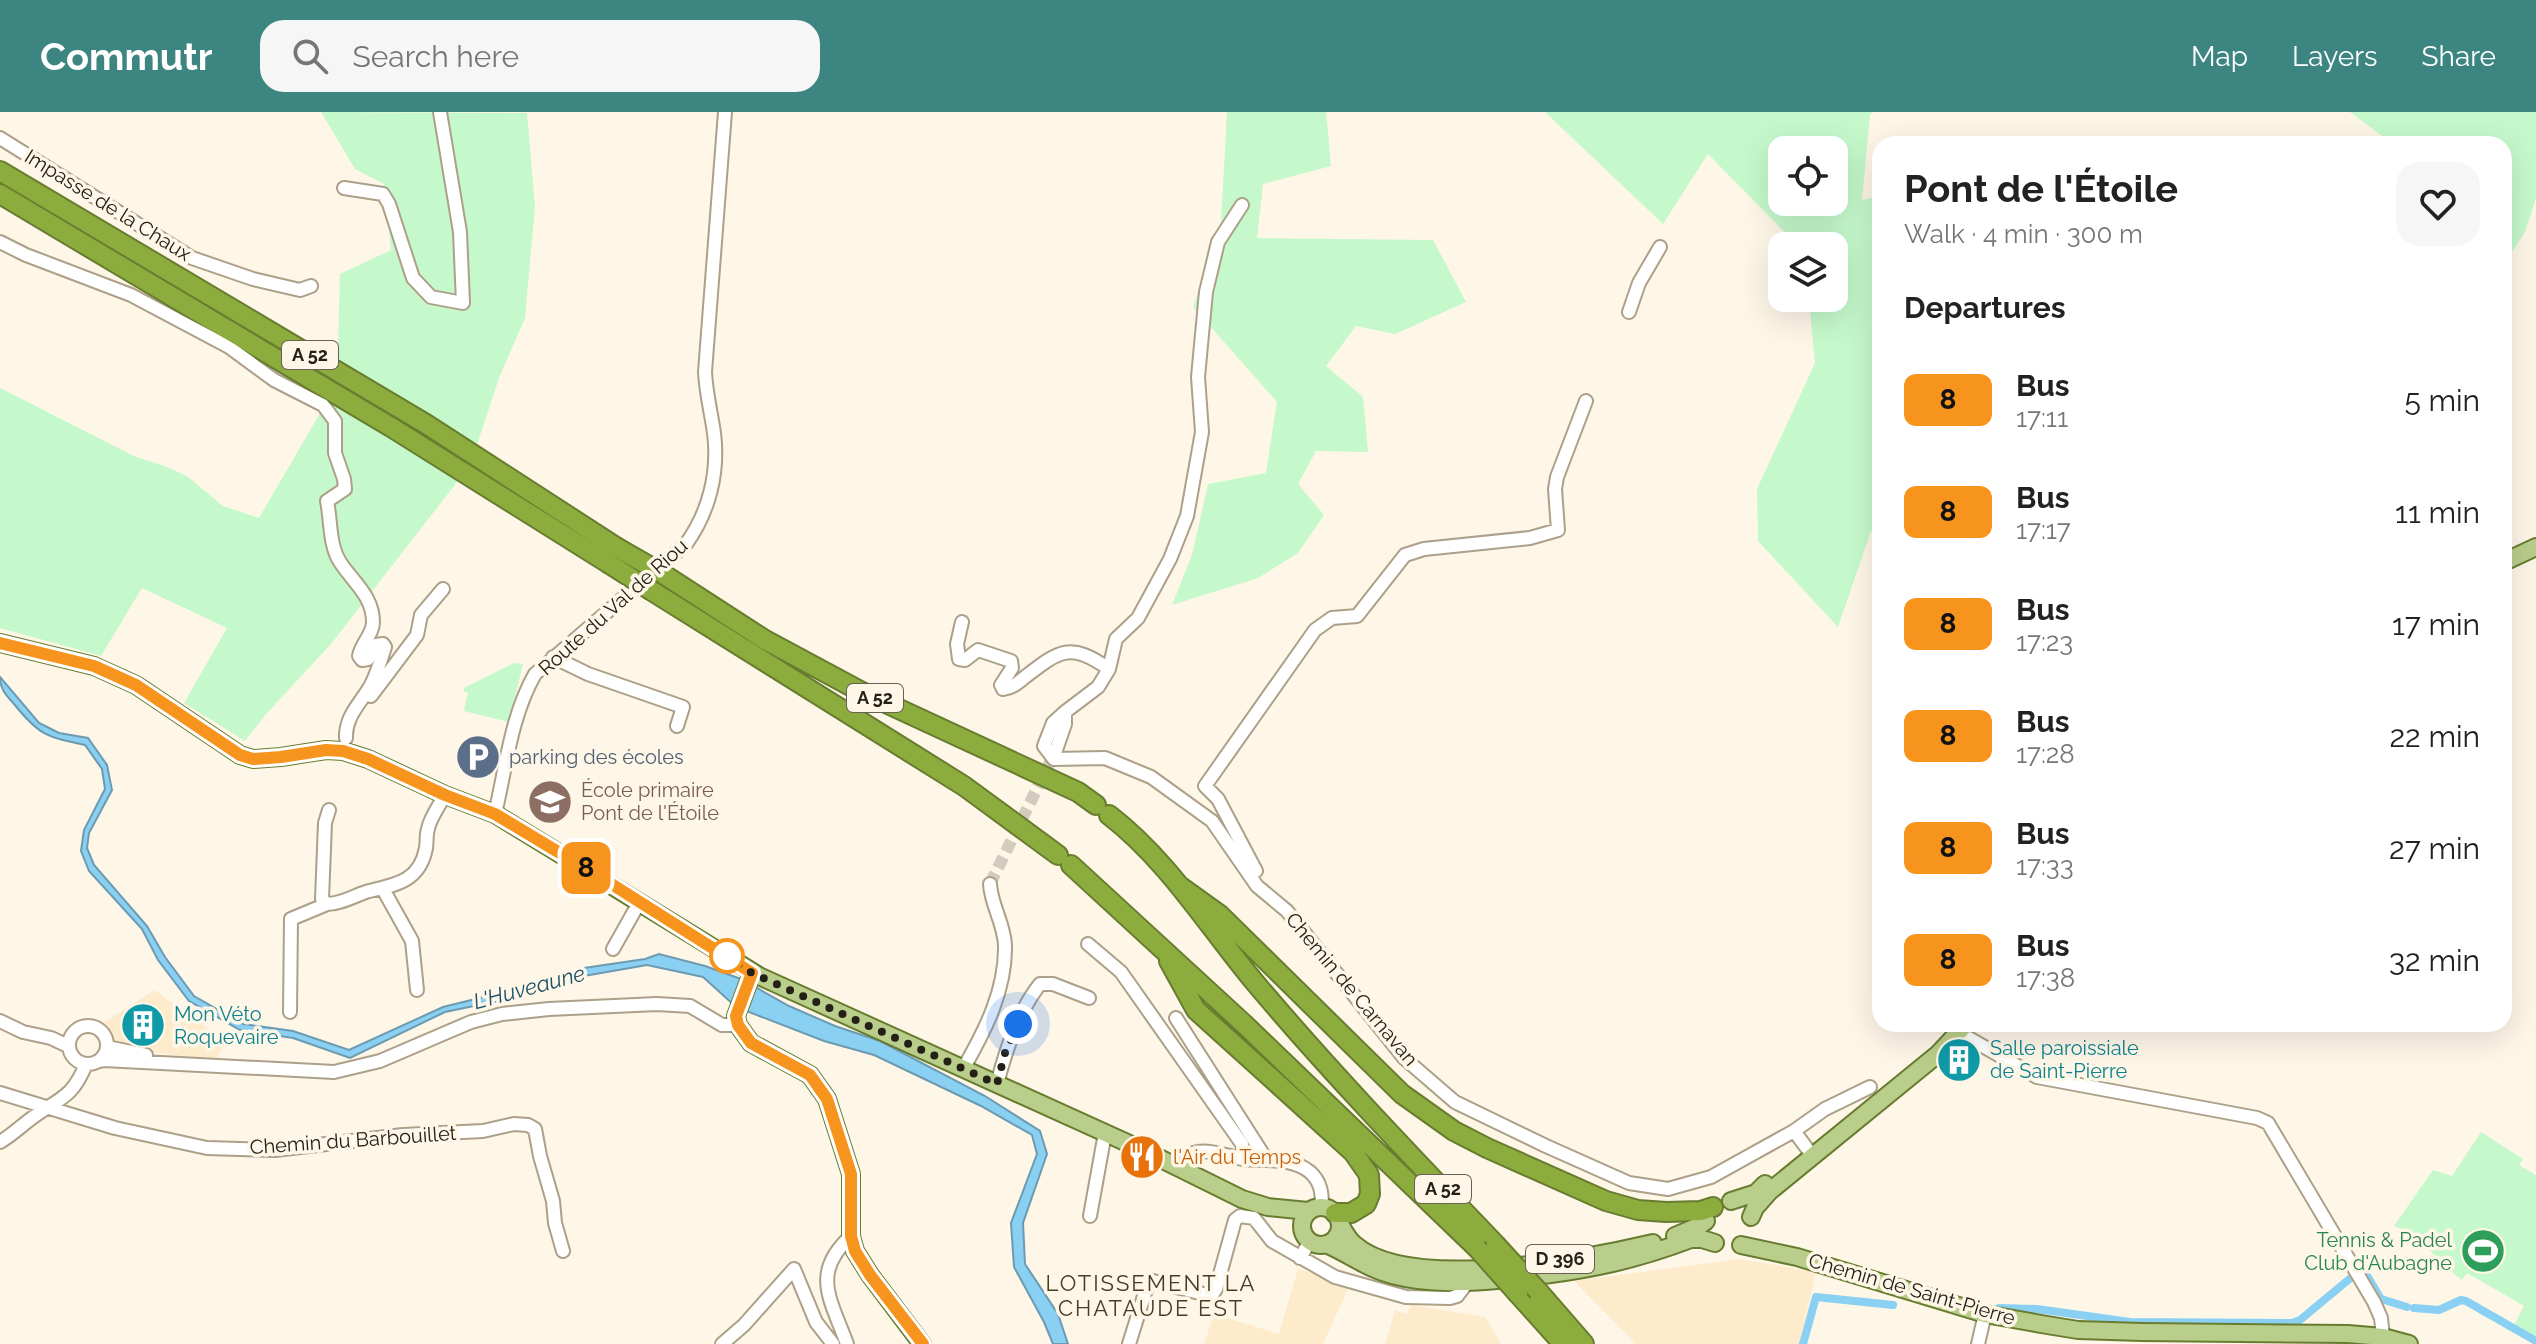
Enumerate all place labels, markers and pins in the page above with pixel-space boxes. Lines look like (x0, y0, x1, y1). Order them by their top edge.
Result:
parking icon: parking des écoles (454, 733, 502, 781)
place label: parking des écoles (509, 745, 684, 769)
school or university icon: École primaire Pont de l'Étoile (526, 778, 574, 826)
place label: École primaire Pont de l'Étoile (581, 778, 719, 825)
unlabelled marker (710, 939, 744, 973)
building icon: Mon Véto Roquevaire (119, 1001, 167, 1049)
place label: Mon Véto Roquevaire (174, 1002, 279, 1049)
building icon: Salle paroissiale de Saint-Pierre (1935, 1036, 1983, 1084)
place label: Salle paroissiale de Saint-Pierre (1990, 1036, 2139, 1083)
restaurant icon: l'Air du Temps (1118, 1133, 1166, 1181)
place label: l'Air du Temps (1173, 1145, 1301, 1169)
sports icon: Tennis & Padel Club d'Aubagne (2459, 1227, 2507, 1275)
place label: Tennis & Padel Club d'Aubagne (2304, 1228, 2453, 1275)

